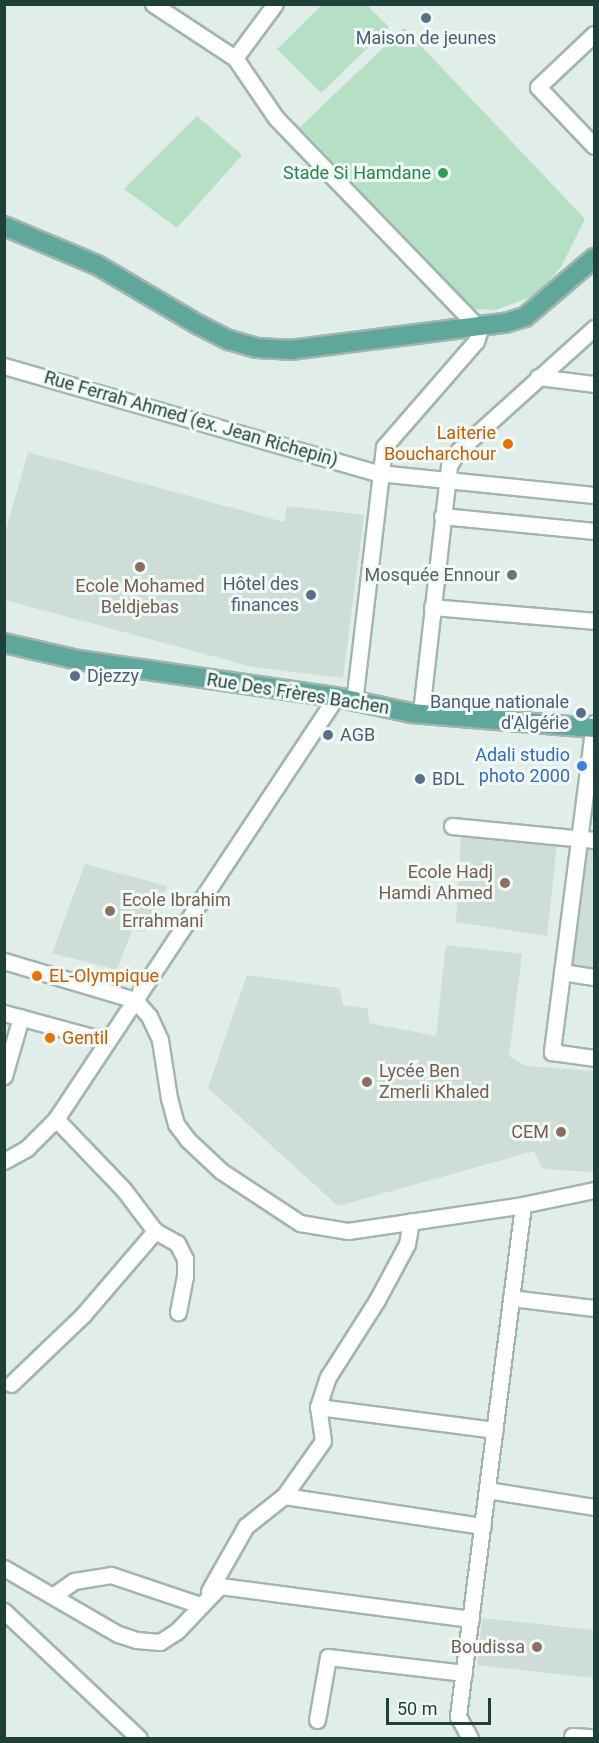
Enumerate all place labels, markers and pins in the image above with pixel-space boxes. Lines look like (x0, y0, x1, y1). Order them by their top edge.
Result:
marker: Maison de jeunes (419, 11, 433, 25)
place label: Maison de jeunes (356, 27, 496, 49)
place label: Stade Si Hamdane (283, 162, 431, 184)
marker: Stade Si Hamdane (436, 166, 450, 180)
place label: Laiterie Boucharchour (384, 423, 496, 466)
marker: Laiterie Boucharchour (501, 437, 515, 451)
marker: Ecole Mohamed Beldjebas (133, 560, 147, 574)
place label: Mosquée Ennour (365, 564, 500, 586)
marker: Mosquée Ennour (505, 568, 519, 582)
place label: Hôtel des finances (223, 574, 299, 616)
place label: Ecole Mohamed Beldjebas (75, 576, 205, 618)
marker: Hôtel des finances (304, 588, 318, 602)
place label: Djezzy (87, 665, 139, 687)
marker: Djezzy (68, 669, 82, 683)
place label: Banque nationale d'Algérie (430, 692, 569, 734)
marker: Banque nationale d'Algérie (574, 706, 588, 720)
place label: AGB (340, 724, 375, 746)
marker: AGB (321, 728, 335, 742)
place label: Adali studio photo 2000 (475, 745, 570, 788)
marker: Adali studio photo 2000 (575, 759, 589, 773)
place label: BDL (432, 768, 465, 790)
marker: BDL (413, 772, 427, 786)
place label: Ecole Hadj Hamdi Ahmed (378, 862, 493, 904)
marker: Ecole Hadj Hamdi Ahmed (498, 876, 512, 890)
place label: Ecole Ibrahim Errahmani (122, 890, 231, 932)
marker: Ecole Ibrahim Errahmani (103, 904, 117, 918)
place label: EL-Olympique (49, 965, 159, 987)
marker: EL-Olympique (30, 969, 44, 983)
place label: Gentil (62, 1027, 108, 1049)
marker: Gentil (43, 1031, 57, 1045)
place label: Lycée Ben Zmerli Khaled (379, 1061, 490, 1104)
marker: Lycée Ben Zmerli Khaled (360, 1075, 374, 1089)
place label: CEM (511, 1121, 549, 1143)
marker: CEM (554, 1125, 568, 1139)
place label: Boudissa (451, 1636, 525, 1658)
marker: Boudissa (530, 1640, 544, 1654)

